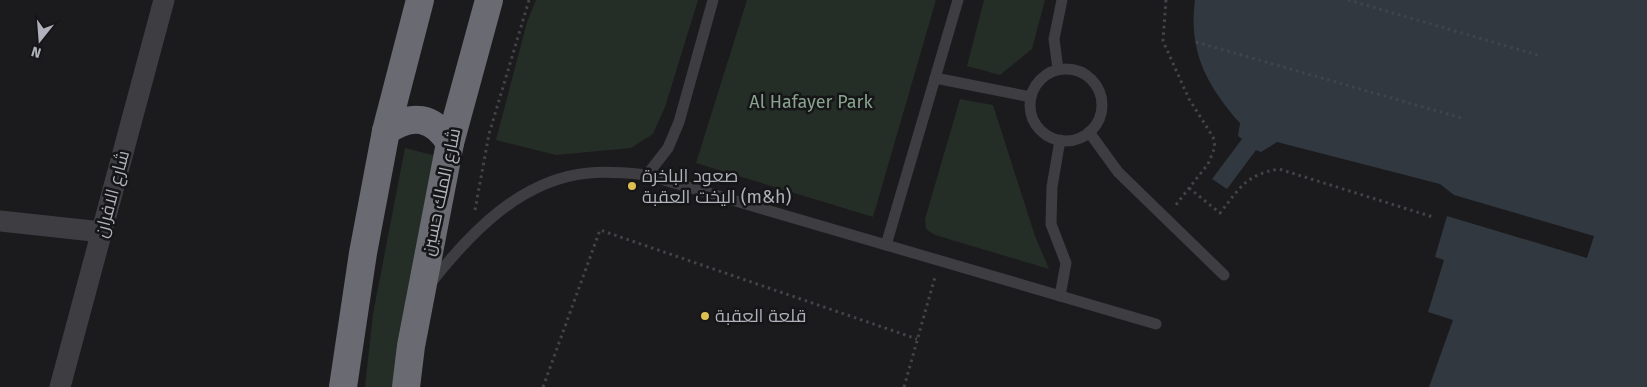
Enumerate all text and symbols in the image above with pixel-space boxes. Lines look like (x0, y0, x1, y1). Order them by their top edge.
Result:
north arrow (15, 15, 65, 65)
text: N (29, 42, 43, 61)
park label: Al Hafayer Park (749, 91, 873, 113)
street label: شارع الملك حسين (417, 126, 466, 258)
street label: شارع الافران (90, 148, 135, 240)
place label: صعود الباخرة اليخت العقبة (m&h) (642, 165, 792, 208)
marker: صعود الباخرة اليخت العقبة (m&h) (626, 180, 638, 192)
place label: قلعة العقبة (715, 305, 807, 327)
marker: قلعة العقبة (699, 310, 711, 322)

